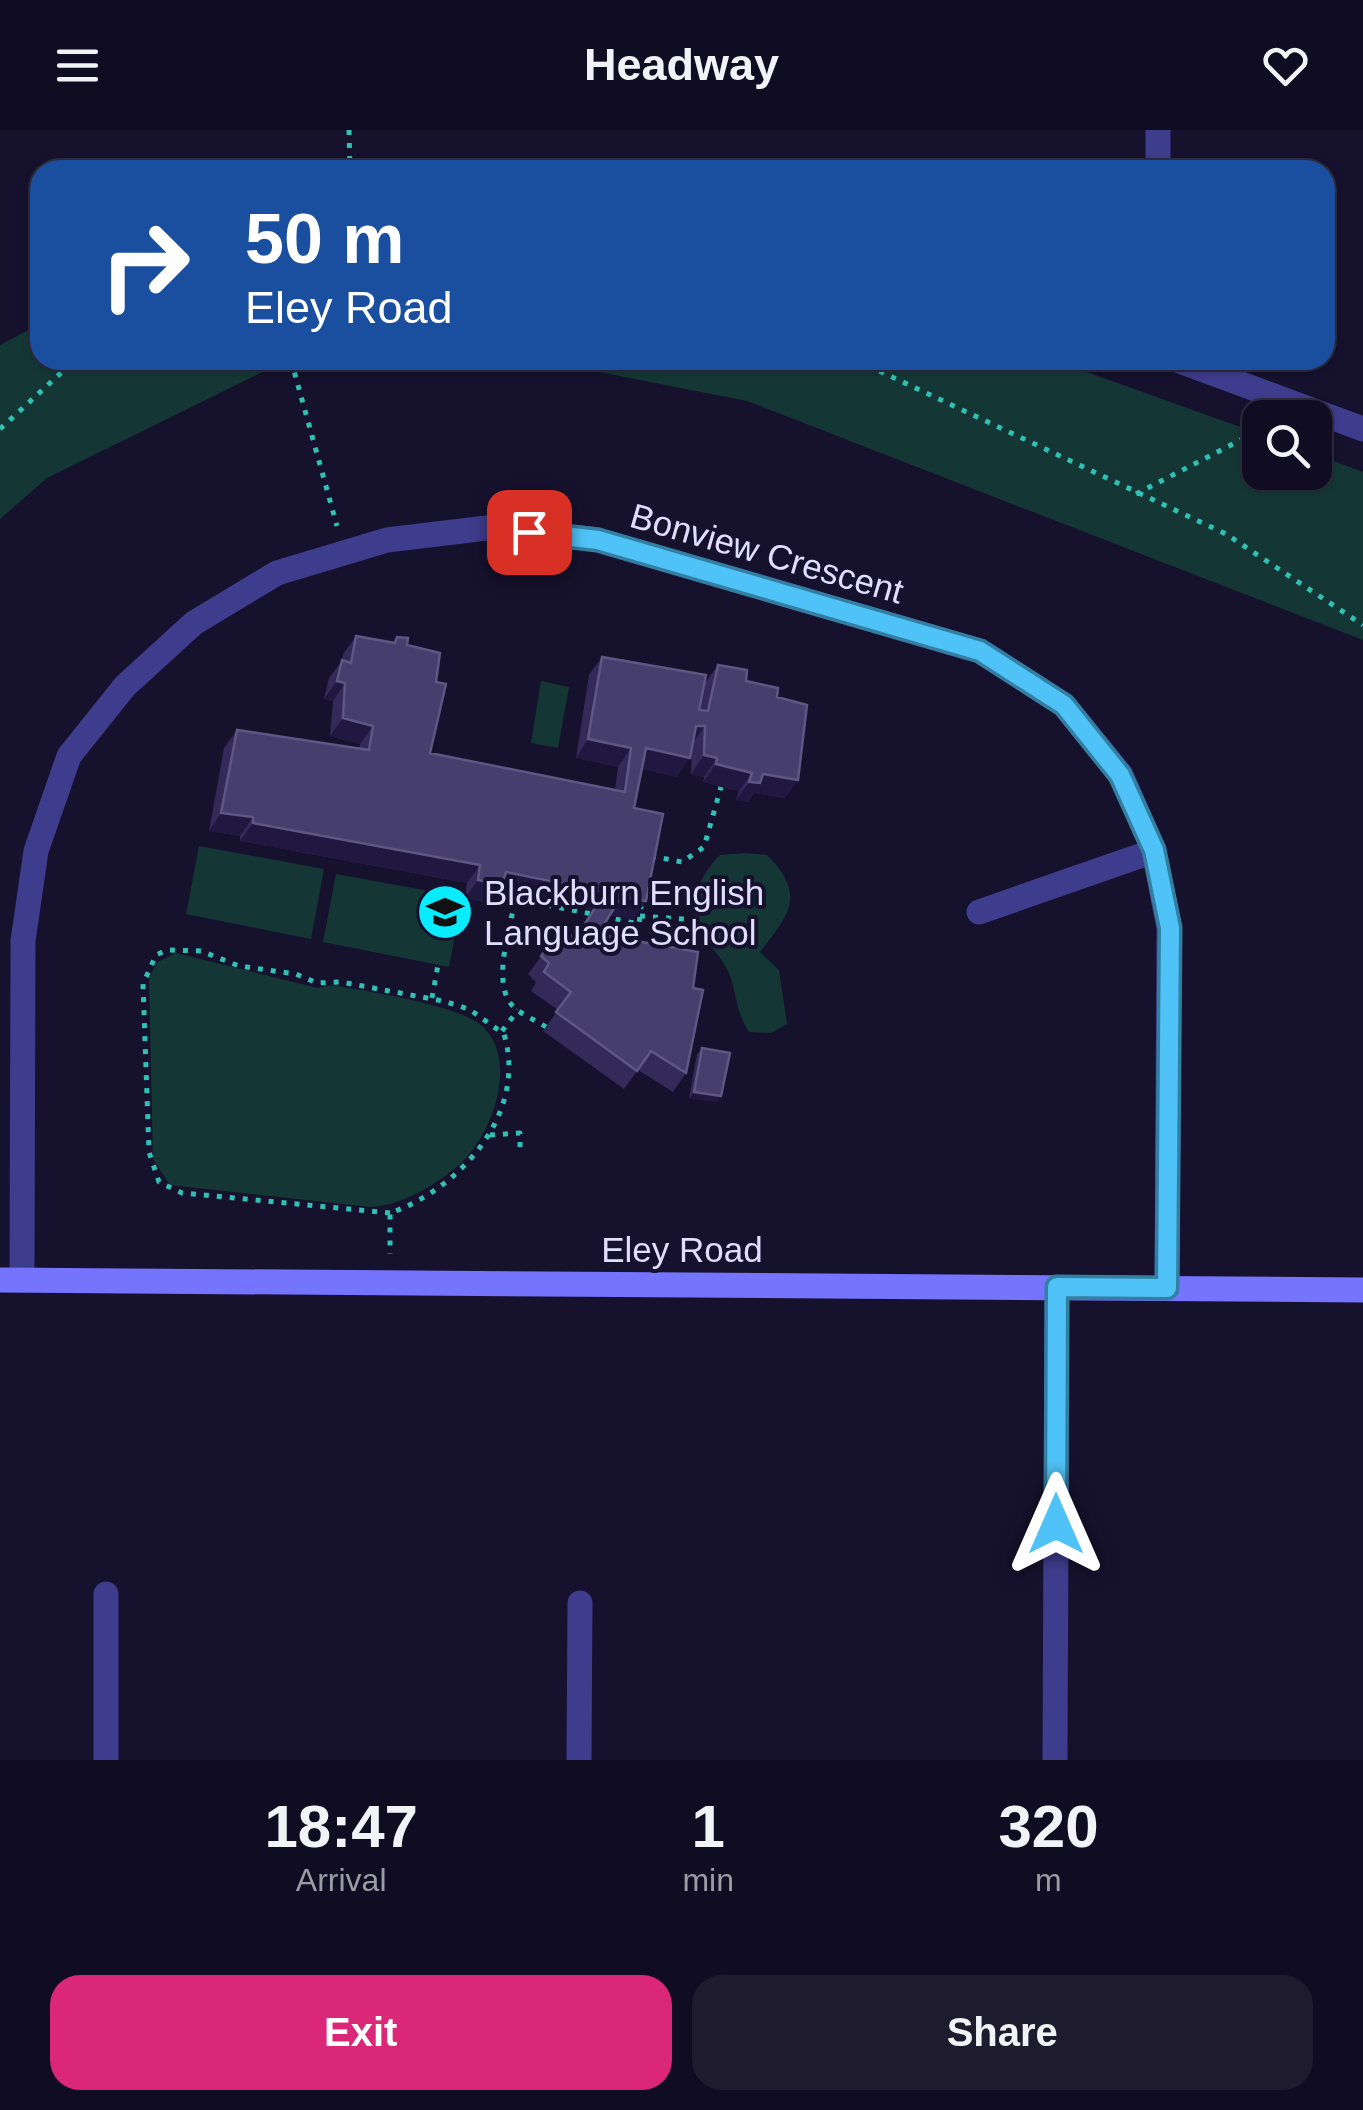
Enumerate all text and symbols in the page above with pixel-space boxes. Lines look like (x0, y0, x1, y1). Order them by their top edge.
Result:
icon: menu (50, 38, 105, 93)
icon: heart (1258, 38, 1313, 93)
text: Headway (584, 39, 779, 90)
icon: right (80, 200, 210, 330)
text: 50 m (245, 200, 405, 278)
text: Eley Road (245, 282, 453, 333)
map controls (1242, 400, 1332, 490)
button: search (1242, 400, 1332, 490)
pin (487, 490, 572, 575)
street label: Bonview Crescent (626, 495, 908, 611)
icon: arrive (502, 505, 557, 560)
place label: Blackburn English Language School (484, 873, 764, 952)
school or university icon: Blackburn English Language School (415, 882, 475, 942)
street label: Eley Road (601, 1230, 763, 1269)
position arrow (1004, 1472, 1108, 1576)
text: 18:47 (264, 1793, 418, 1860)
text: 1 (691, 1793, 725, 1860)
text: 320 (998, 1793, 1099, 1860)
text: Arrival (296, 1862, 387, 1898)
text: min (682, 1862, 734, 1898)
text: m (1035, 1862, 1062, 1898)
button: Exit (50, 1975, 672, 2090)
button: Share (692, 1975, 1313, 2090)

